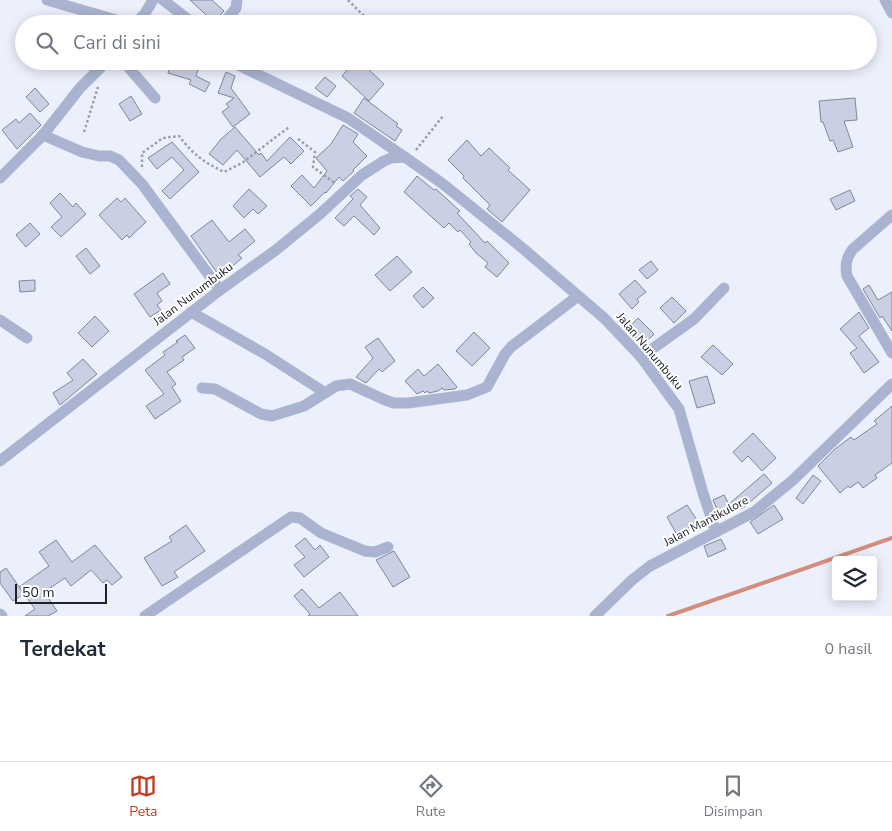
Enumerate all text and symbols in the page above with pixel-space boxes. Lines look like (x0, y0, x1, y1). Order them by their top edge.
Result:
search box (15, 15, 877, 70)
icon: search (33, 29, 61, 57)
text: Cari di sini (73, 30, 161, 56)
street label: Jalan Nunumbuku (149, 259, 236, 330)
street label: Jalan Nunumbuku (612, 308, 687, 393)
street label: Jalan Mantikulore (660, 492, 751, 551)
map controls (832, 556, 877, 601)
button: layers (832, 556, 877, 601)
scale bar (15, 581, 108, 604)
text: 50 m (22, 583, 54, 602)
text: Terdekat (20, 635, 106, 663)
text: 0 hasil (825, 638, 872, 660)
tab: Peta (129, 772, 157, 821)
tab: Rute (416, 772, 445, 821)
tab: Disimpan (704, 772, 763, 821)

